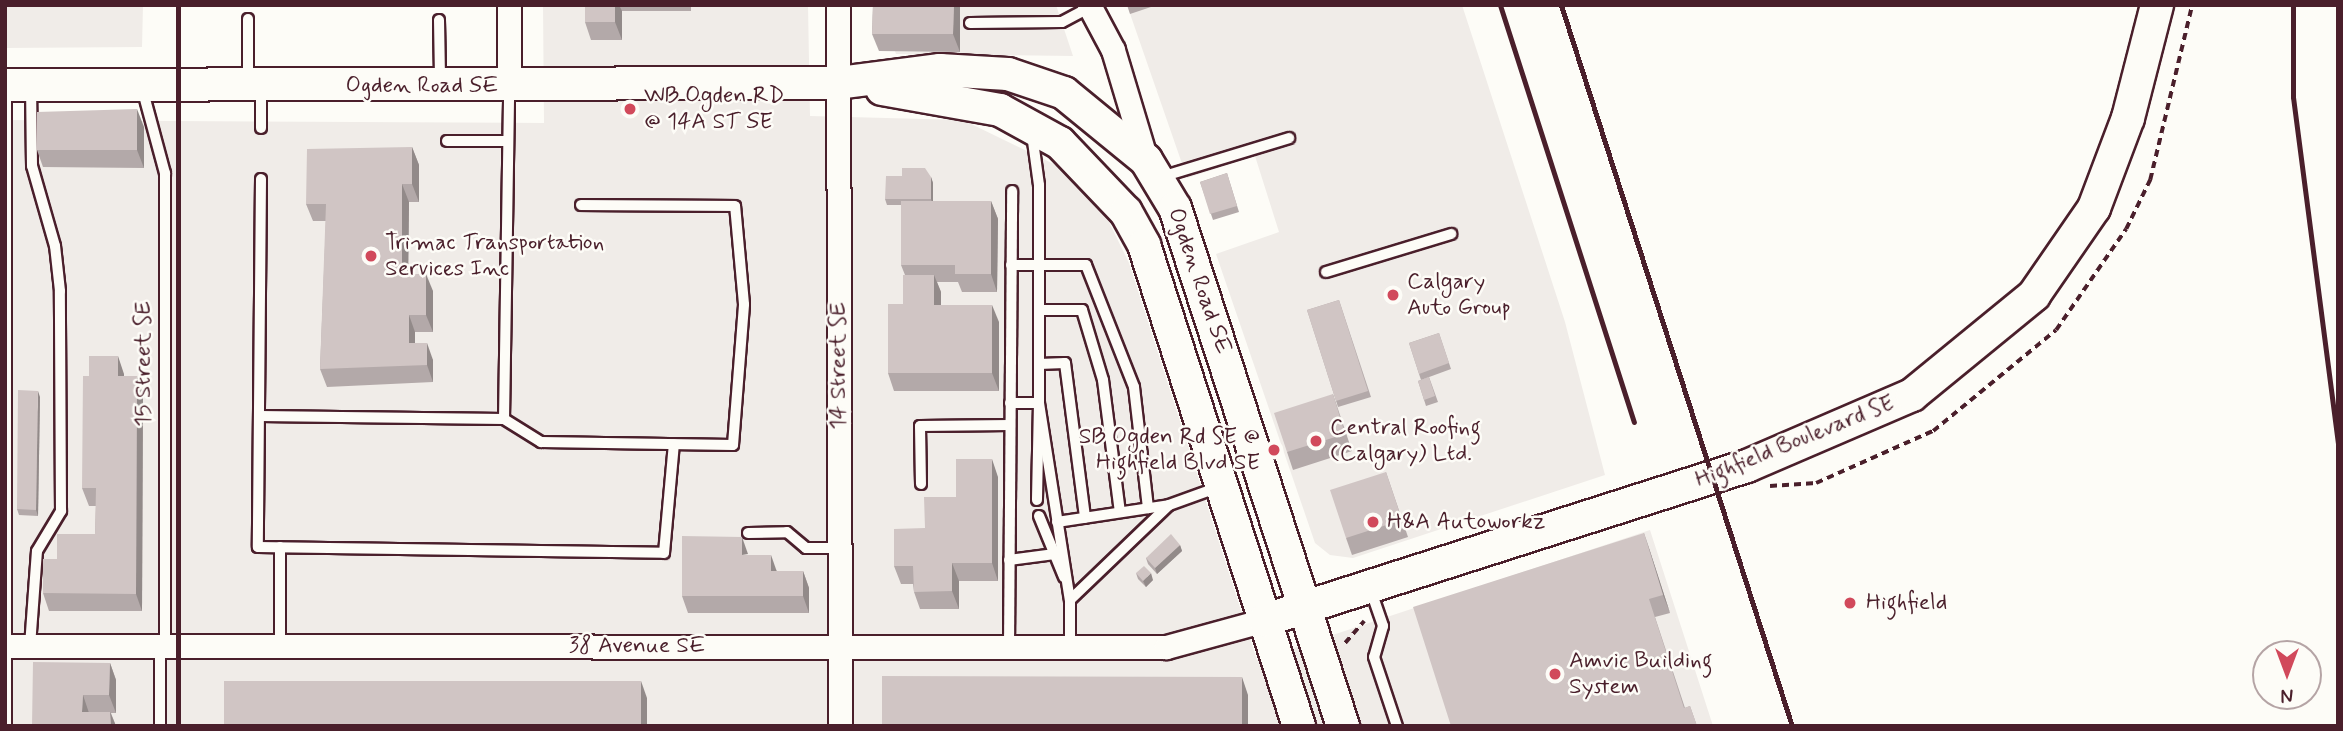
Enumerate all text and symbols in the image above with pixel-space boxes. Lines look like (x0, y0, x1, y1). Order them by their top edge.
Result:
street label: Ogden Road SE (347, 72, 497, 100)
place label: WB Ogden RD @ 14A ST SE (644, 82, 785, 136)
marker: WB Ogden RD @ 14A ST SE (622, 101, 638, 117)
street label: Ogden Road SE (1162, 206, 1236, 356)
place label: Trimac Transportation Services Inc (385, 229, 614, 283)
marker: Trimac Transportation Services Inc (363, 248, 379, 264)
place label: Calgary Auto Group (1407, 268, 1511, 322)
marker: Calgary Auto Group (1385, 287, 1401, 303)
street label: 15 Street SE (130, 301, 158, 427)
street label: 14 Street SE (825, 302, 853, 430)
street label: Highfield Boulevard SE (1692, 390, 1898, 494)
place label: Central Roofing (Calgary) Ltd. (1330, 414, 1479, 468)
place label: SB Ogden Rd SE @ Highfield Blvd SE (1075, 423, 1260, 477)
marker: Central Roofing (Calgary) Ltd. (1308, 433, 1324, 449)
marker: SB Ogden Rd SE @ Highfield Blvd SE (1266, 442, 1282, 458)
place label: H&A Autoworkz (1387, 508, 1540, 536)
marker: H&A Autoworkz (1365, 514, 1381, 530)
place label: Highfield (1866, 589, 1947, 617)
marker: Highfield (1840, 593, 1860, 613)
street label: 38 Avenue SE (570, 632, 704, 660)
north arrow (2252, 640, 2322, 710)
place label: Amvic Building System (1569, 647, 1710, 701)
marker: Amvic Building System (1547, 666, 1563, 682)
text: N (2281, 682, 2293, 707)

